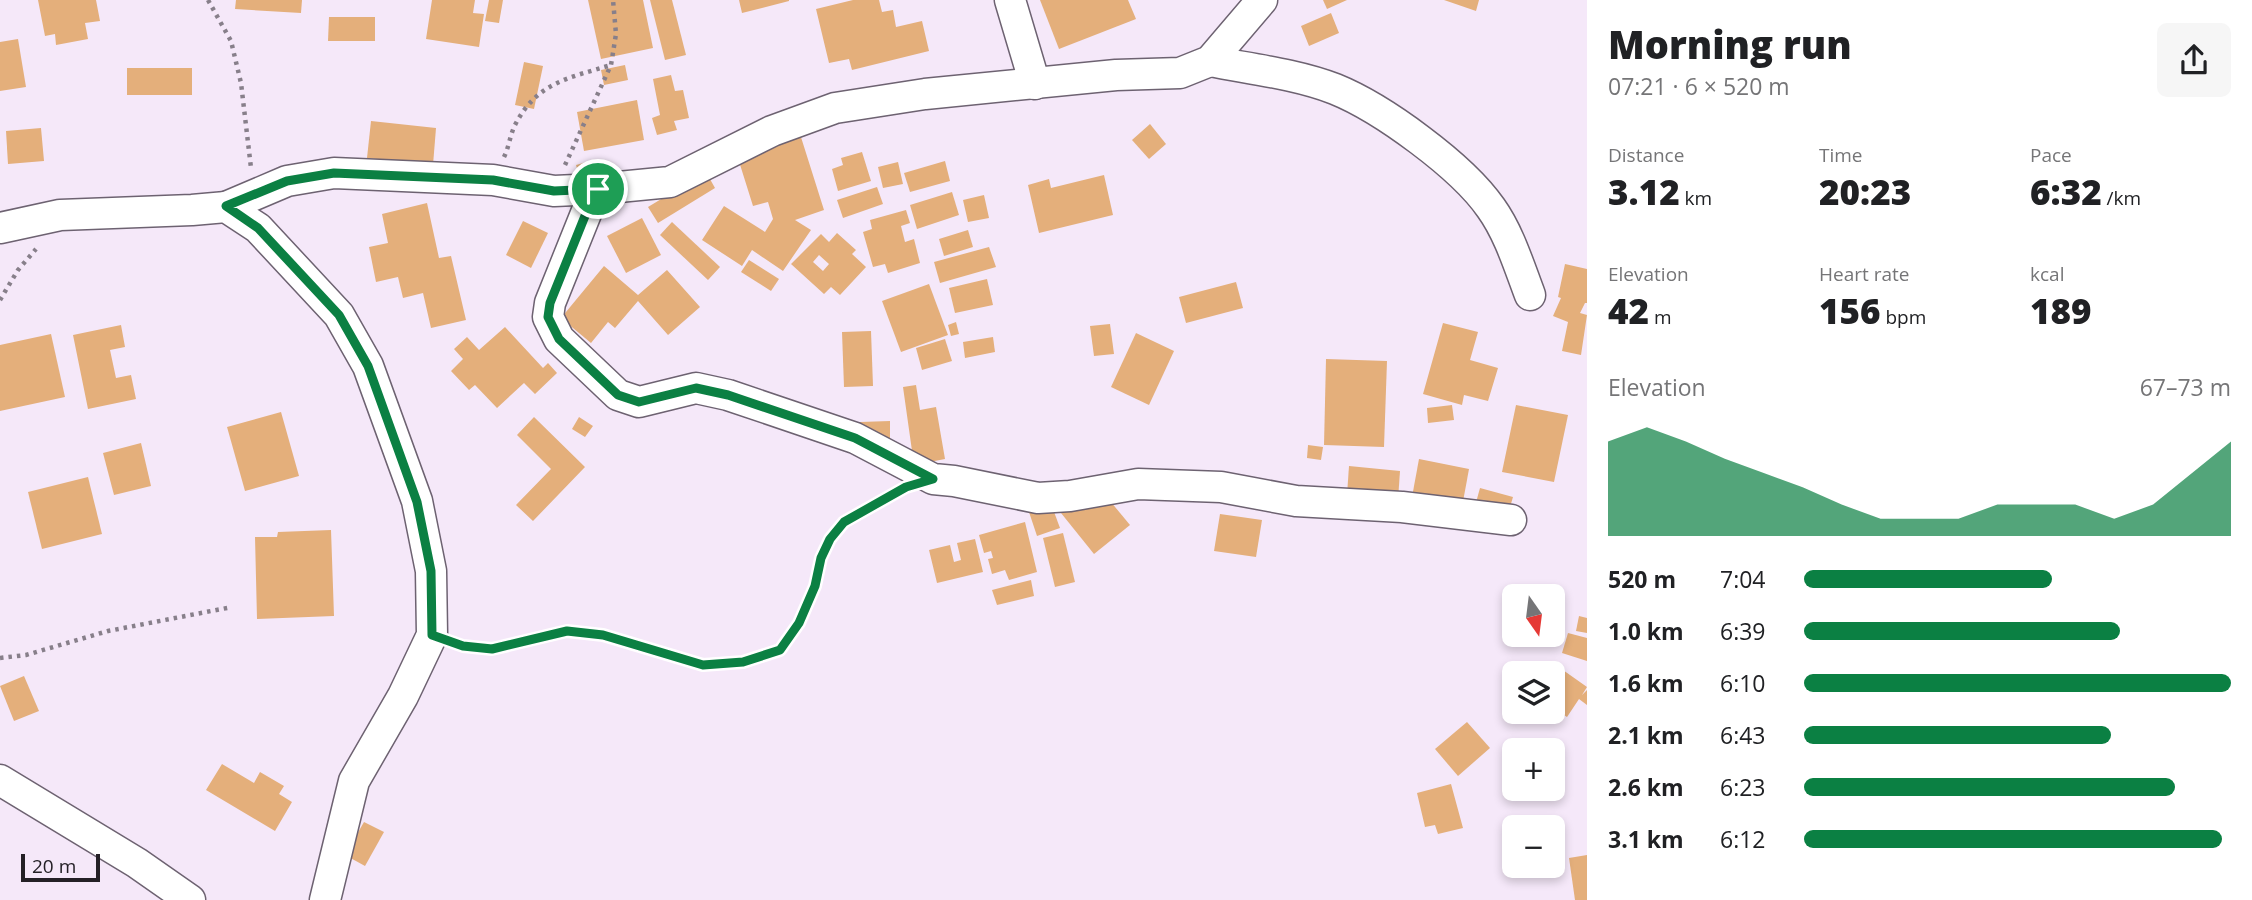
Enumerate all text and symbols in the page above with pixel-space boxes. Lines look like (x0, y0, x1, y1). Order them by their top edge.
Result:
text: Morning run (1608, 18, 1852, 70)
button: share (2157, 23, 2231, 97)
text: 07:21 · 6 × 520 m (1608, 70, 1790, 102)
text: Distance (1608, 142, 1684, 168)
text: Time (1819, 142, 1863, 168)
text: Pace (2030, 142, 2072, 168)
pin (568, 159, 628, 219)
text: 3.12 (1608, 168, 1680, 215)
text: 20:23 (1819, 168, 1911, 215)
text: 6:32 (2030, 168, 2102, 215)
icon: arrive (579, 170, 617, 208)
text: km (1680, 185, 1712, 211)
text: /km (2102, 185, 2141, 211)
text: Elevation (1608, 261, 1689, 287)
text: Heart rate (1819, 261, 1909, 287)
text: kcal (2030, 261, 2064, 287)
text: 42 (1608, 287, 1649, 334)
text: 156 (1819, 287, 1881, 334)
text: 189 (2030, 287, 2092, 334)
text: m (1649, 304, 1672, 330)
text: bpm (1881, 304, 1926, 330)
text: Elevation (1608, 371, 1706, 403)
text: 67–73 m (2140, 371, 2231, 403)
text: 520 m (1608, 563, 1676, 595)
text: 7:04 (1720, 563, 1766, 595)
north arrow (1502, 584, 1564, 648)
map controls (1502, 584, 1565, 878)
text: 1.0 km (1608, 615, 1684, 647)
text: 6:39 (1720, 615, 1766, 647)
button: layers (1502, 661, 1565, 724)
text: 1.6 km (1608, 667, 1684, 699)
text: 6:10 (1720, 667, 1766, 699)
text: 2.1 km (1608, 719, 1684, 751)
text: 6:43 (1720, 719, 1766, 751)
button: + (1502, 738, 1565, 801)
text: 2.6 km (1608, 771, 1684, 803)
text: 6:23 (1720, 771, 1766, 803)
button: − (1502, 815, 1565, 878)
text: 3.1 km (1608, 823, 1684, 855)
text: 6:12 (1720, 823, 1766, 855)
scale bar (21, 851, 100, 883)
text: 20 m (32, 853, 76, 879)

